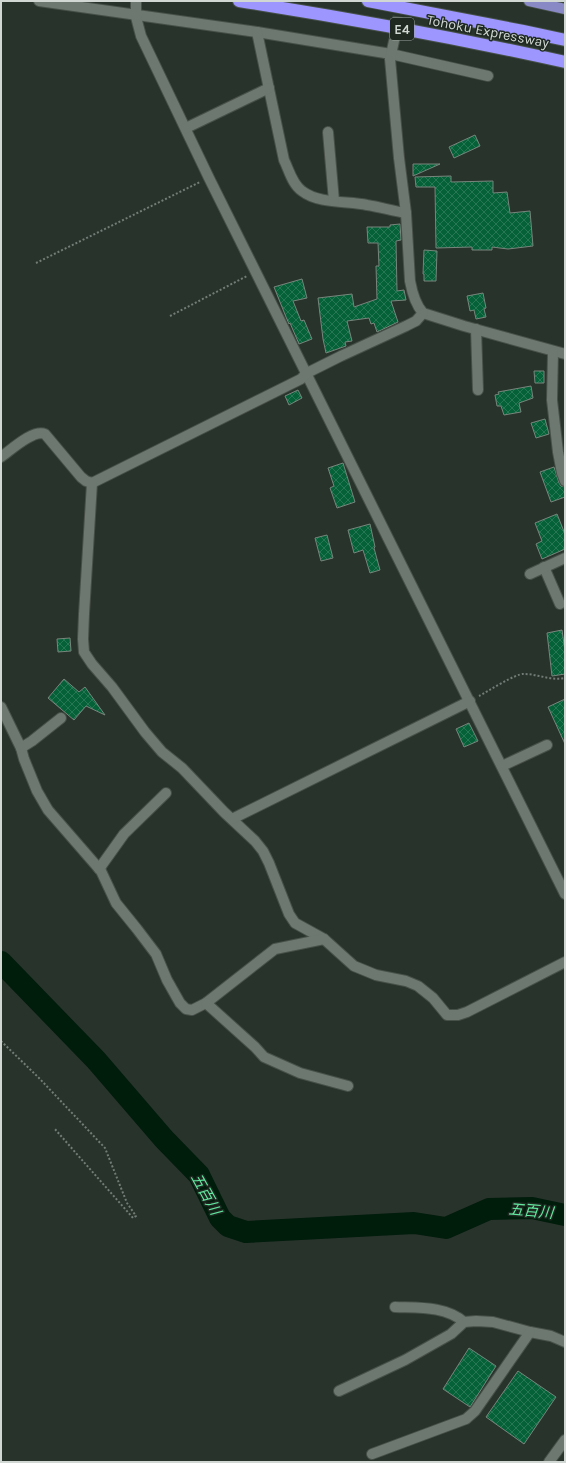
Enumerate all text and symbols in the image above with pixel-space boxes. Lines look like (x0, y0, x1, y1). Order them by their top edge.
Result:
street label: Tohoku Expressway (425, 11, 551, 52)
road number: E4 (390, 18, 414, 40)
water label: 五百川 (187, 1170, 226, 1220)
water label: 五百川 (508, 1200, 556, 1222)

